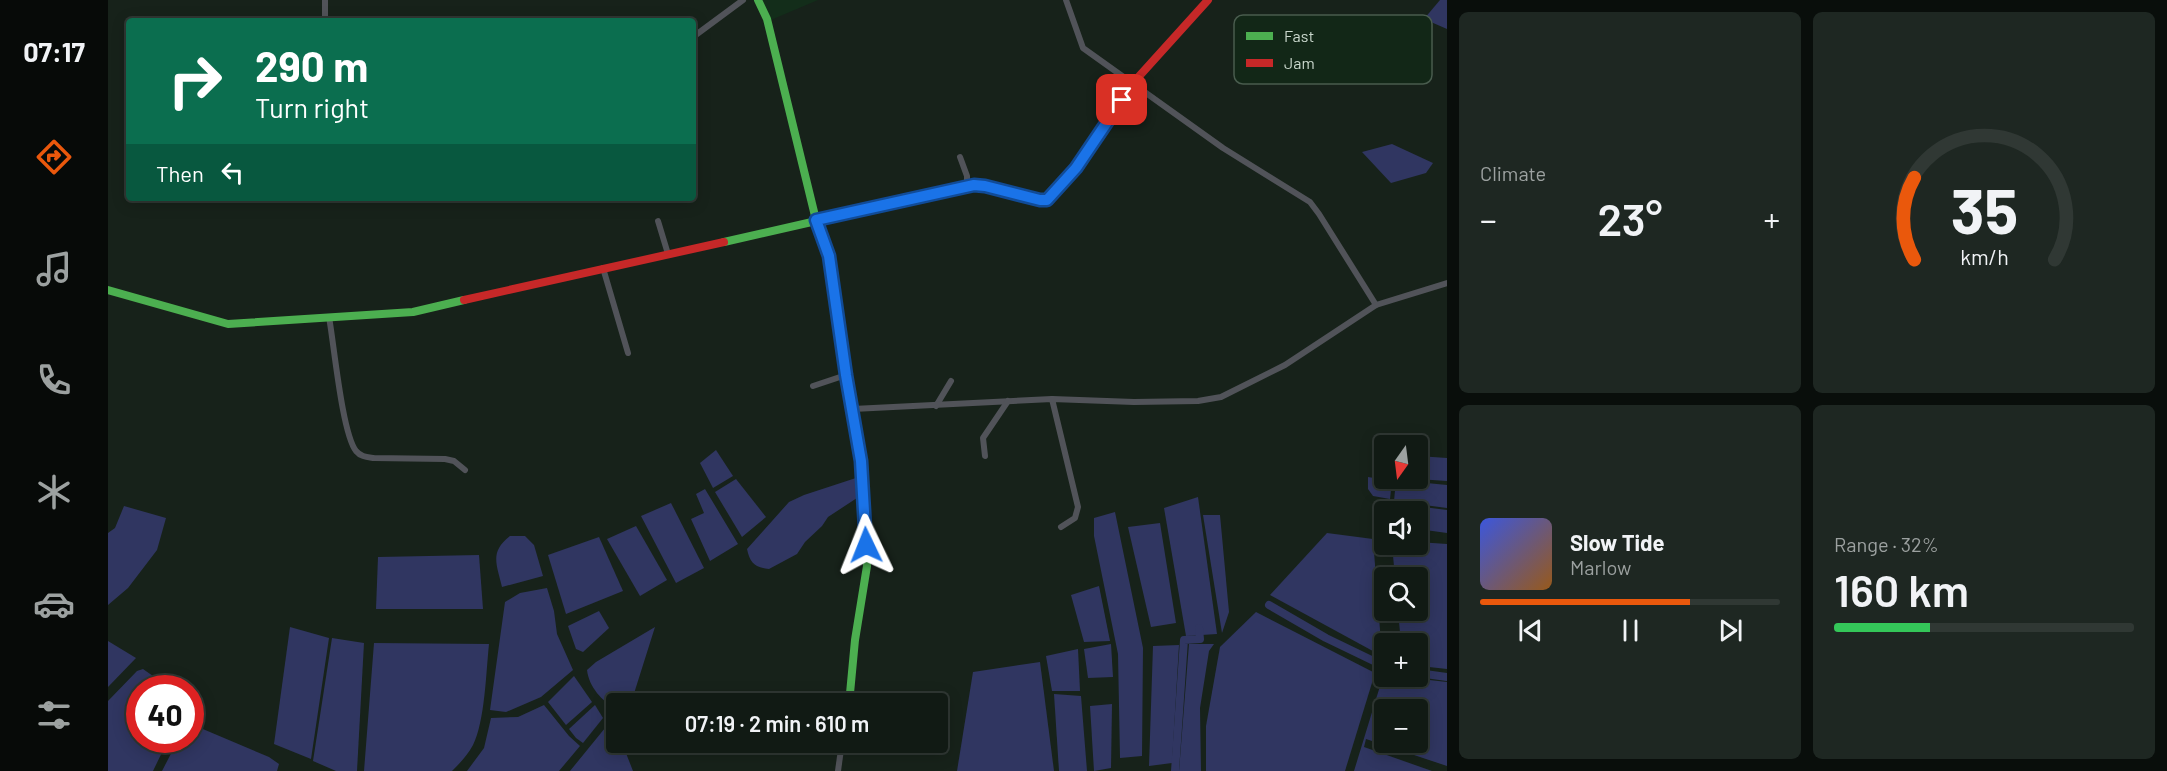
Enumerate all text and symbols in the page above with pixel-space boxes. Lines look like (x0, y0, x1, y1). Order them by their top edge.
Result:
legend (1234, 15, 1432, 84)
text: Fast (1284, 26, 1314, 45)
text: 07:17 (23, 35, 85, 67)
text: 290 m (255, 40, 368, 90)
icon: right (156, 42, 234, 120)
text: Jam (1284, 53, 1315, 72)
pin (1096, 74, 1147, 125)
icon: arrive (1105, 83, 1138, 116)
text: Turn right (255, 91, 369, 123)
icon: directions (33, 136, 75, 178)
icon: left (216, 156, 249, 189)
text: Then (156, 160, 204, 186)
text: Climate (1480, 161, 1546, 185)
text: 35 (1950, 172, 2018, 246)
text: 23° (1597, 191, 1663, 245)
text: − (1480, 199, 1497, 239)
text: + (1764, 199, 1780, 239)
text: km/h (1960, 244, 2008, 269)
icon: music (33, 248, 75, 290)
icon: phone (33, 359, 75, 401)
north arrow (1374, 435, 1428, 489)
map controls (1374, 435, 1428, 753)
icon: climate (33, 471, 75, 513)
button: sound (1374, 501, 1428, 555)
position arrow (834, 513, 898, 577)
text: Slow Tide (1570, 529, 1665, 555)
text: Range · 32% (1834, 532, 1939, 556)
text: Marlow (1570, 555, 1631, 579)
text: 160 km (1834, 562, 1969, 616)
button: search (1374, 567, 1428, 621)
icon: car (33, 583, 75, 625)
icon: previous (1514, 614, 1547, 647)
icon: pause (1614, 614, 1647, 647)
icon: next (1714, 614, 1747, 647)
button: + (1374, 633, 1428, 687)
speed limit sign: 40 (126, 675, 204, 753)
icon: filters (33, 694, 75, 736)
button: − (1374, 699, 1428, 753)
text: 07:19 · 2 min · 610 m (685, 710, 869, 736)

